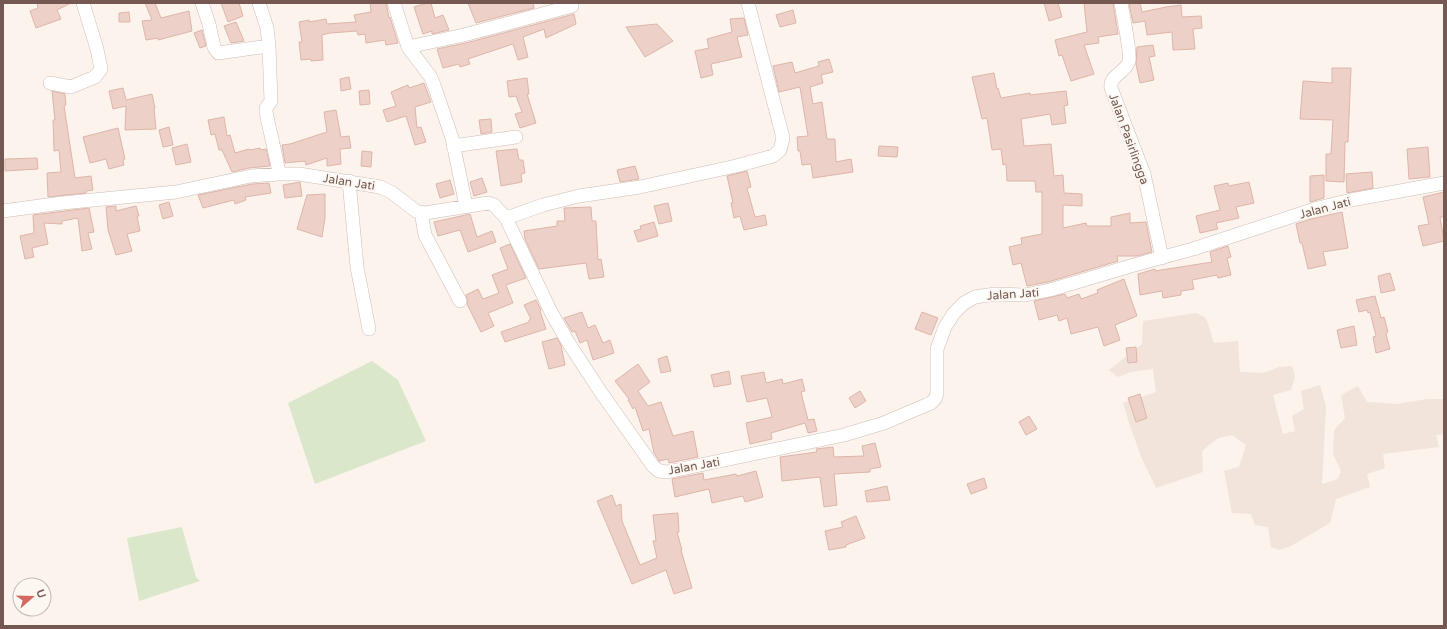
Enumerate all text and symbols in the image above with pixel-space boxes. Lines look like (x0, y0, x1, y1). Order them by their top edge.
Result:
street label: Jalan Pasirlingga (1106, 92, 1152, 186)
street label: Jalan Jati (322, 171, 376, 193)
street label: Jalan Jati (1298, 194, 1352, 222)
street label: Jalan Jati (986, 285, 1040, 303)
street label: Jalan Jati (667, 455, 721, 477)
north arrow (12, 577, 52, 617)
text: U (33, 588, 48, 600)

